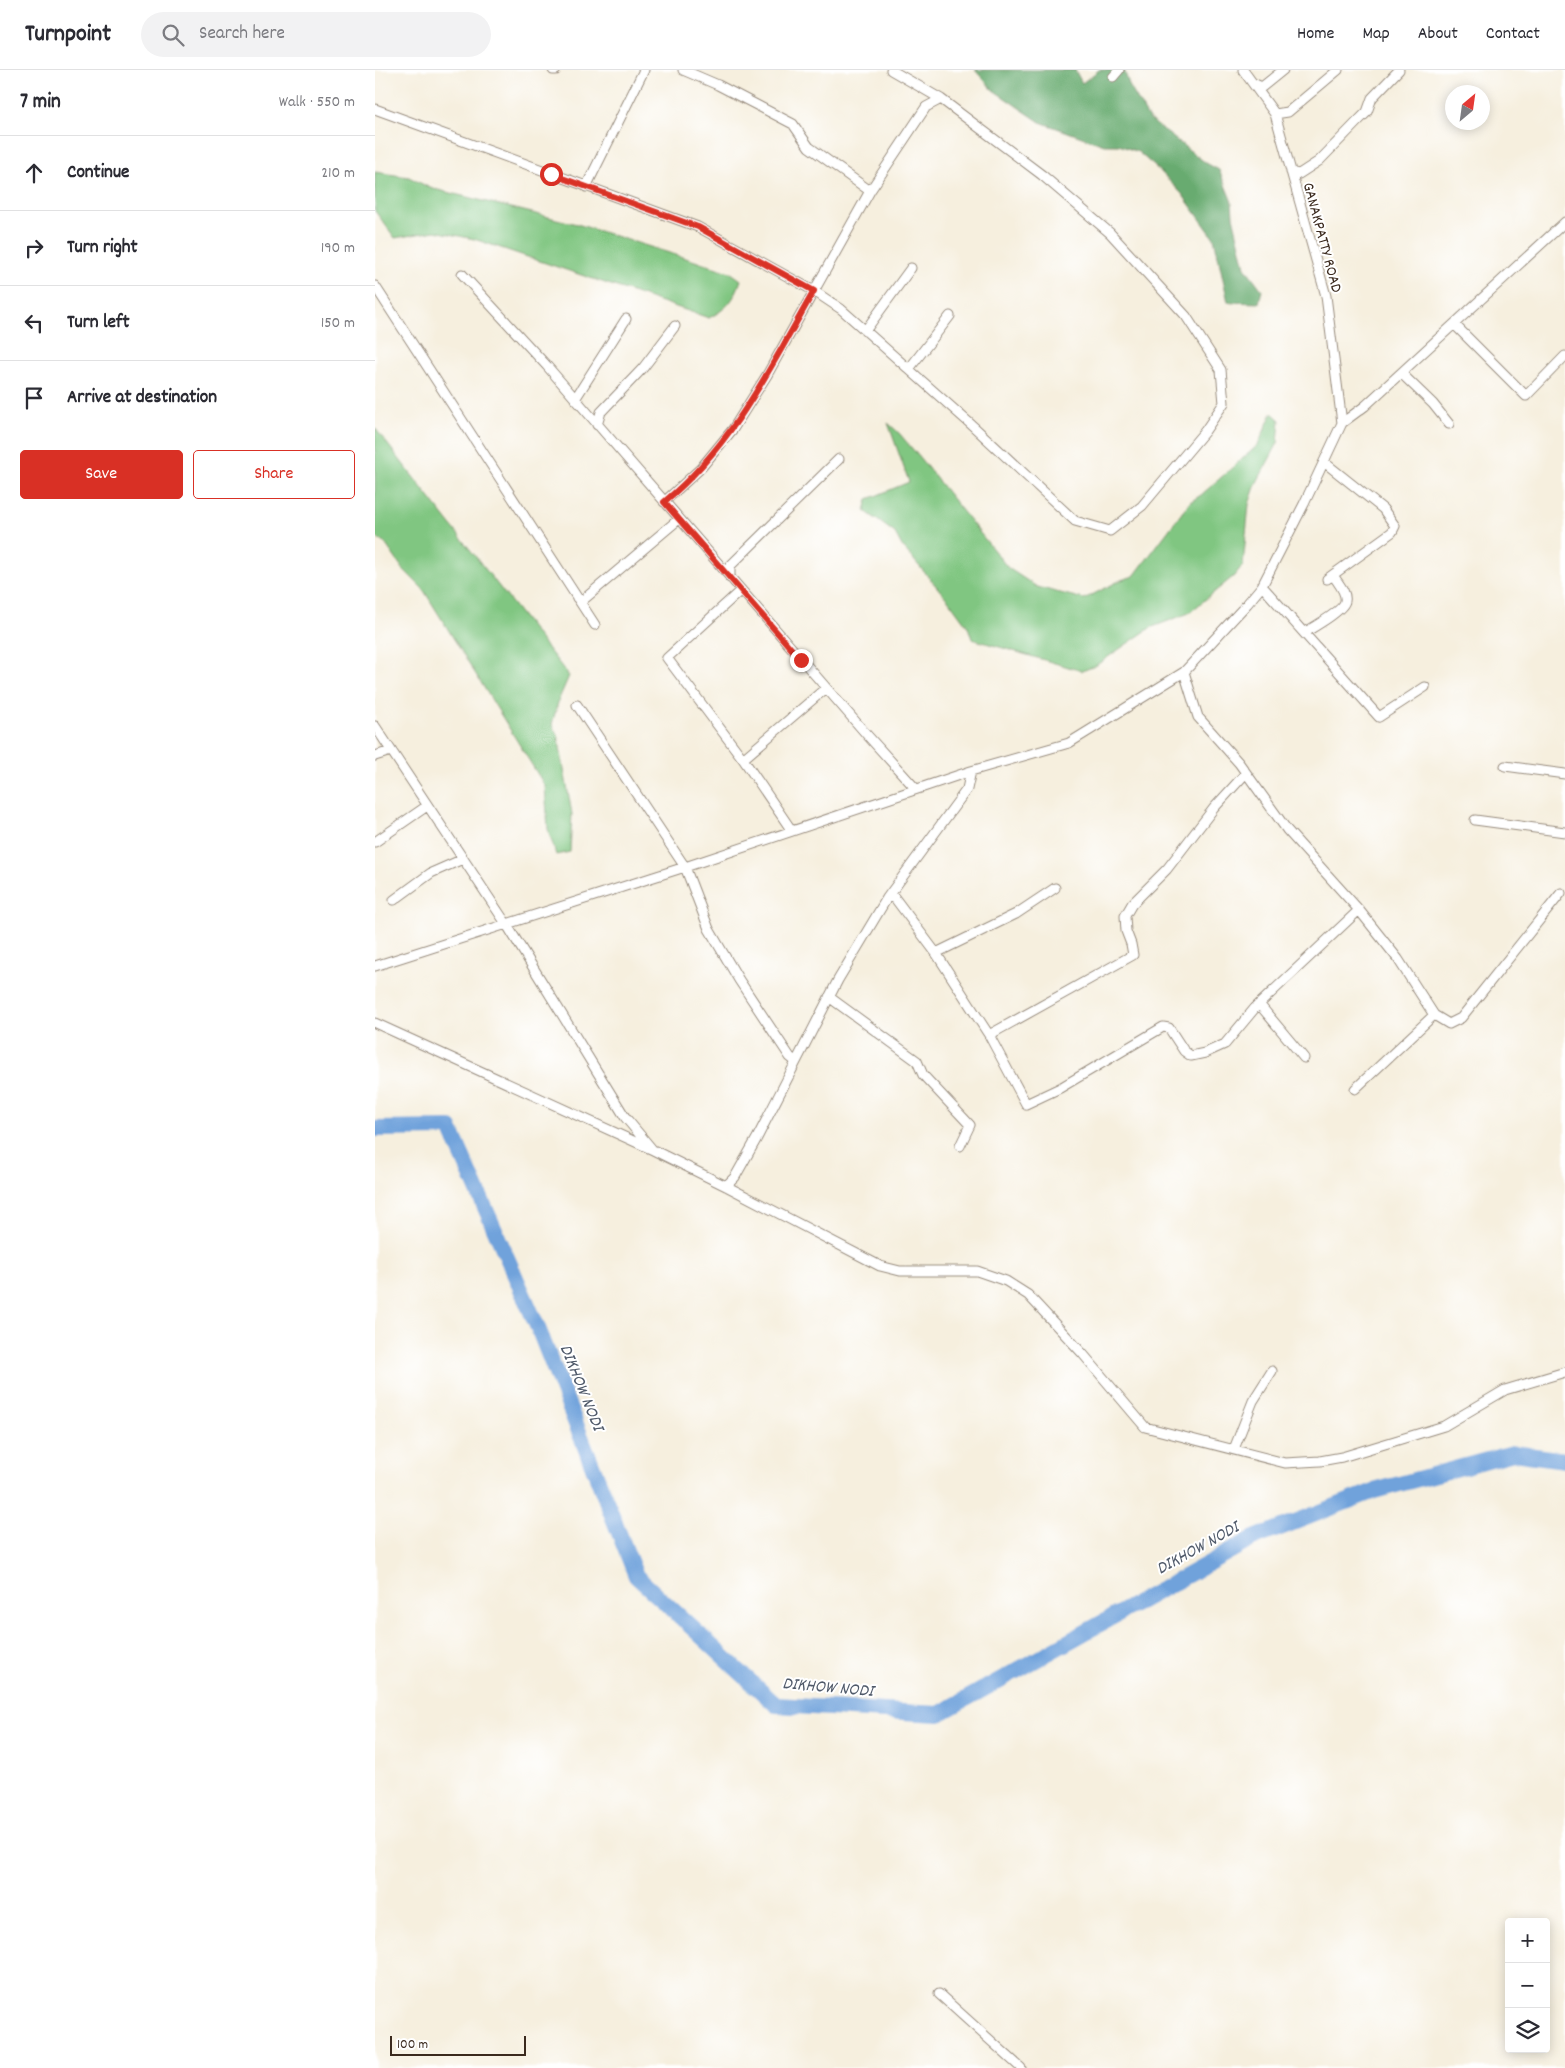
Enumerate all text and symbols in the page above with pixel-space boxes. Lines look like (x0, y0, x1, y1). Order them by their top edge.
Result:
search box (141, 12, 491, 57)
text: Turnpoint (25, 18, 111, 52)
icon: search (159, 21, 187, 49)
text: Search here (199, 21, 285, 48)
text: Home (1297, 22, 1334, 47)
text: Map (1362, 22, 1390, 47)
text: About (1418, 22, 1458, 47)
text: Contact (1486, 22, 1540, 47)
north arrow (1445, 85, 1490, 130)
text: 7 min (20, 88, 61, 118)
text: Walk · 550 m (279, 91, 355, 114)
icon: ahead (20, 159, 48, 187)
text: Continue (67, 160, 129, 187)
text: 210 m (321, 162, 355, 185)
route start (540, 163, 563, 186)
street label: GANAKPATTY ROAD (1296, 180, 1347, 295)
icon: right (20, 234, 48, 262)
text: Turn right (67, 235, 138, 262)
text: 190 m (321, 237, 355, 260)
icon: left (20, 309, 48, 337)
text: Turn left (67, 310, 130, 337)
text: 150 m (321, 312, 355, 335)
icon: arrive (20, 384, 48, 412)
text: Arrive at destination (67, 385, 217, 412)
button: Save (20, 450, 183, 499)
button: Share (193, 450, 355, 499)
route end (790, 649, 813, 672)
water label: DIKHOW NODI (552, 1341, 610, 1437)
water label: DIKHOW NODI (1152, 1515, 1246, 1582)
water label: DIKHOW NODI (781, 1672, 877, 1705)
map controls (1505, 1918, 1550, 2053)
button: + (1505, 1918, 1550, 1963)
button: − (1505, 1963, 1550, 2008)
button: layers (1505, 2008, 1550, 2053)
scale bar (390, 2033, 526, 2056)
text: 100 m (397, 2035, 428, 2055)

